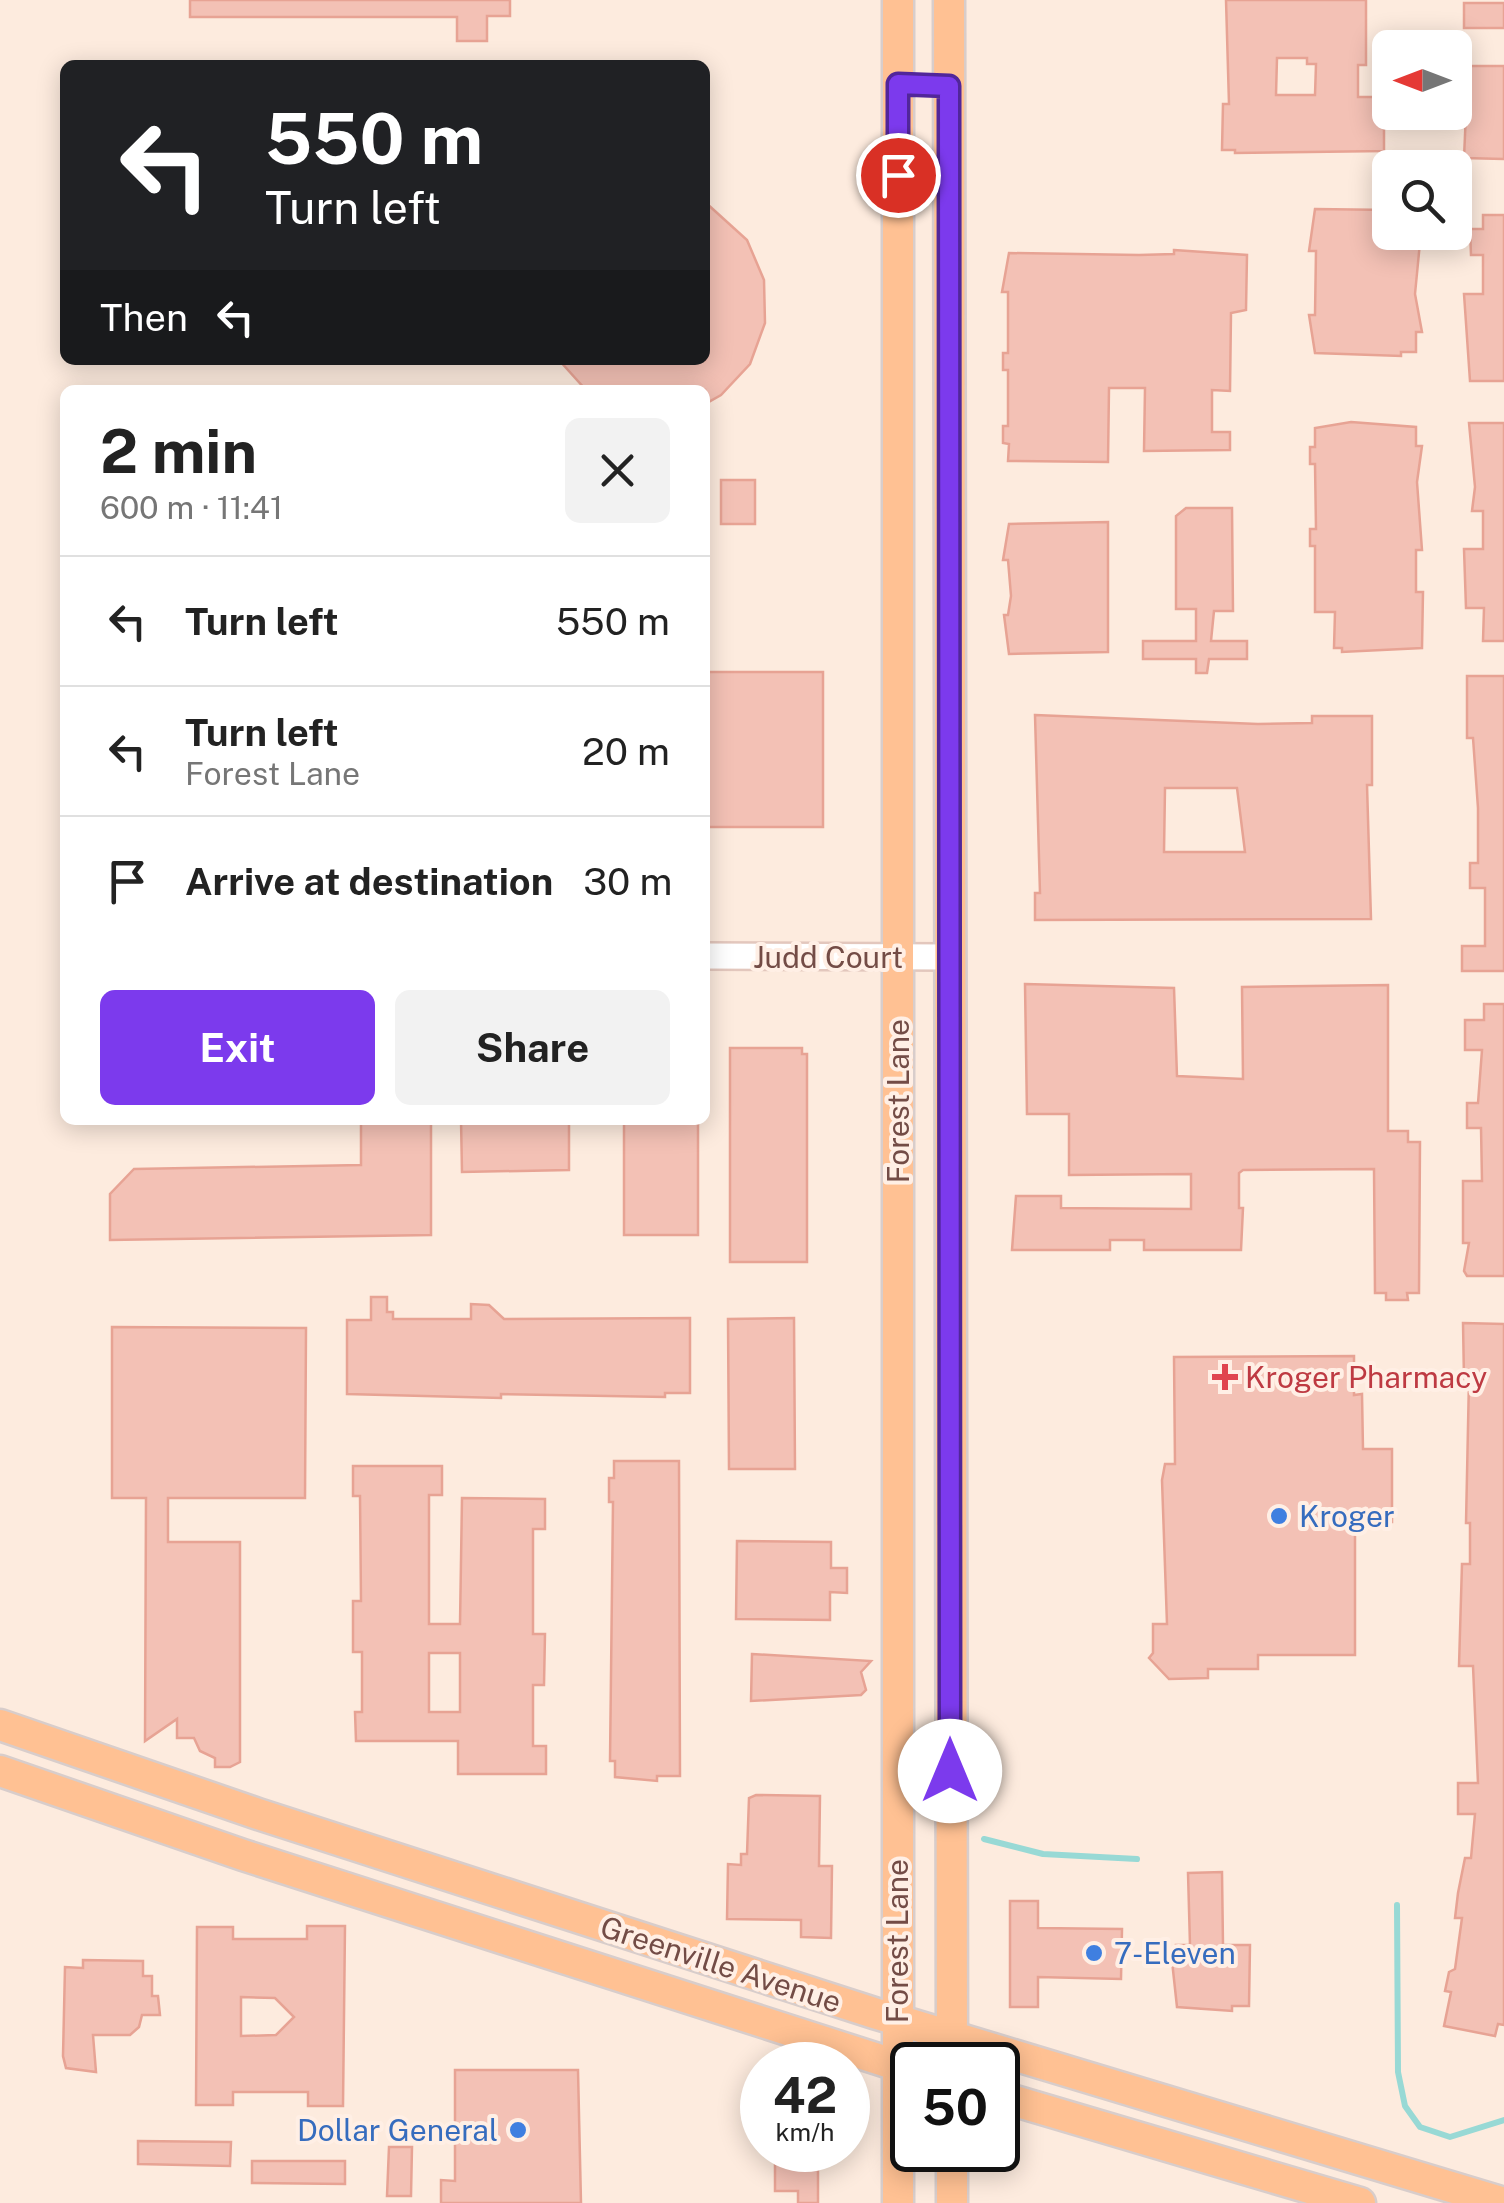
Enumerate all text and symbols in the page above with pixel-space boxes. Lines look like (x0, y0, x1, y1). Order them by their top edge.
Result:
north arrow (1372, 30, 1472, 130)
map controls (1372, 30, 1472, 250)
text: 550 m (265, 97, 483, 180)
icon: left (100, 100, 230, 230)
pin (856, 133, 941, 218)
icon: arrive (871, 148, 926, 203)
button: search (1372, 150, 1472, 250)
text: Turn left (265, 181, 441, 234)
icon: left (208, 290, 263, 345)
text: Then (100, 295, 188, 340)
text: 2 min (100, 416, 257, 487)
button: close (565, 418, 670, 523)
text: 600 m · 11:41 (100, 489, 283, 526)
icon: left (100, 594, 155, 649)
text: Turn left (185, 599, 339, 644)
text: 550 m (556, 599, 670, 644)
text: Turn left (185, 710, 339, 755)
icon: left (100, 724, 155, 779)
text: 20 m (582, 729, 670, 774)
text: Forest Lane (185, 755, 360, 792)
icon: arrive (100, 854, 155, 909)
text: Arrive at destination (185, 859, 553, 904)
text: 30 m (583, 859, 672, 904)
street label: Judd Court (753, 939, 903, 975)
button: Exit (100, 990, 375, 1105)
button: Share (395, 990, 670, 1105)
street label: Forest Lane (880, 1019, 916, 1183)
place label: Kroger Pharmacy (1245, 1359, 1487, 1395)
marker: Kroger Pharmacy (1214, 1366, 1236, 1388)
place label: Kroger (1299, 1498, 1395, 1534)
marker: Kroger (1268, 1505, 1290, 1527)
position arrow (898, 1719, 1002, 1823)
street label: Forest Lane (879, 1859, 915, 2023)
street label: Greenville Avenue (596, 1908, 846, 2020)
place label: 7-Eleven (1114, 1935, 1236, 1971)
marker: 7-Eleven (1083, 1942, 1105, 1964)
speed limit sign: 50 (890, 2042, 1020, 2172)
text: 42 (773, 2065, 837, 2124)
place label: Dollar General (297, 2112, 498, 2148)
text: km/h (776, 2117, 834, 2147)
marker: Dollar General (507, 2119, 529, 2141)

